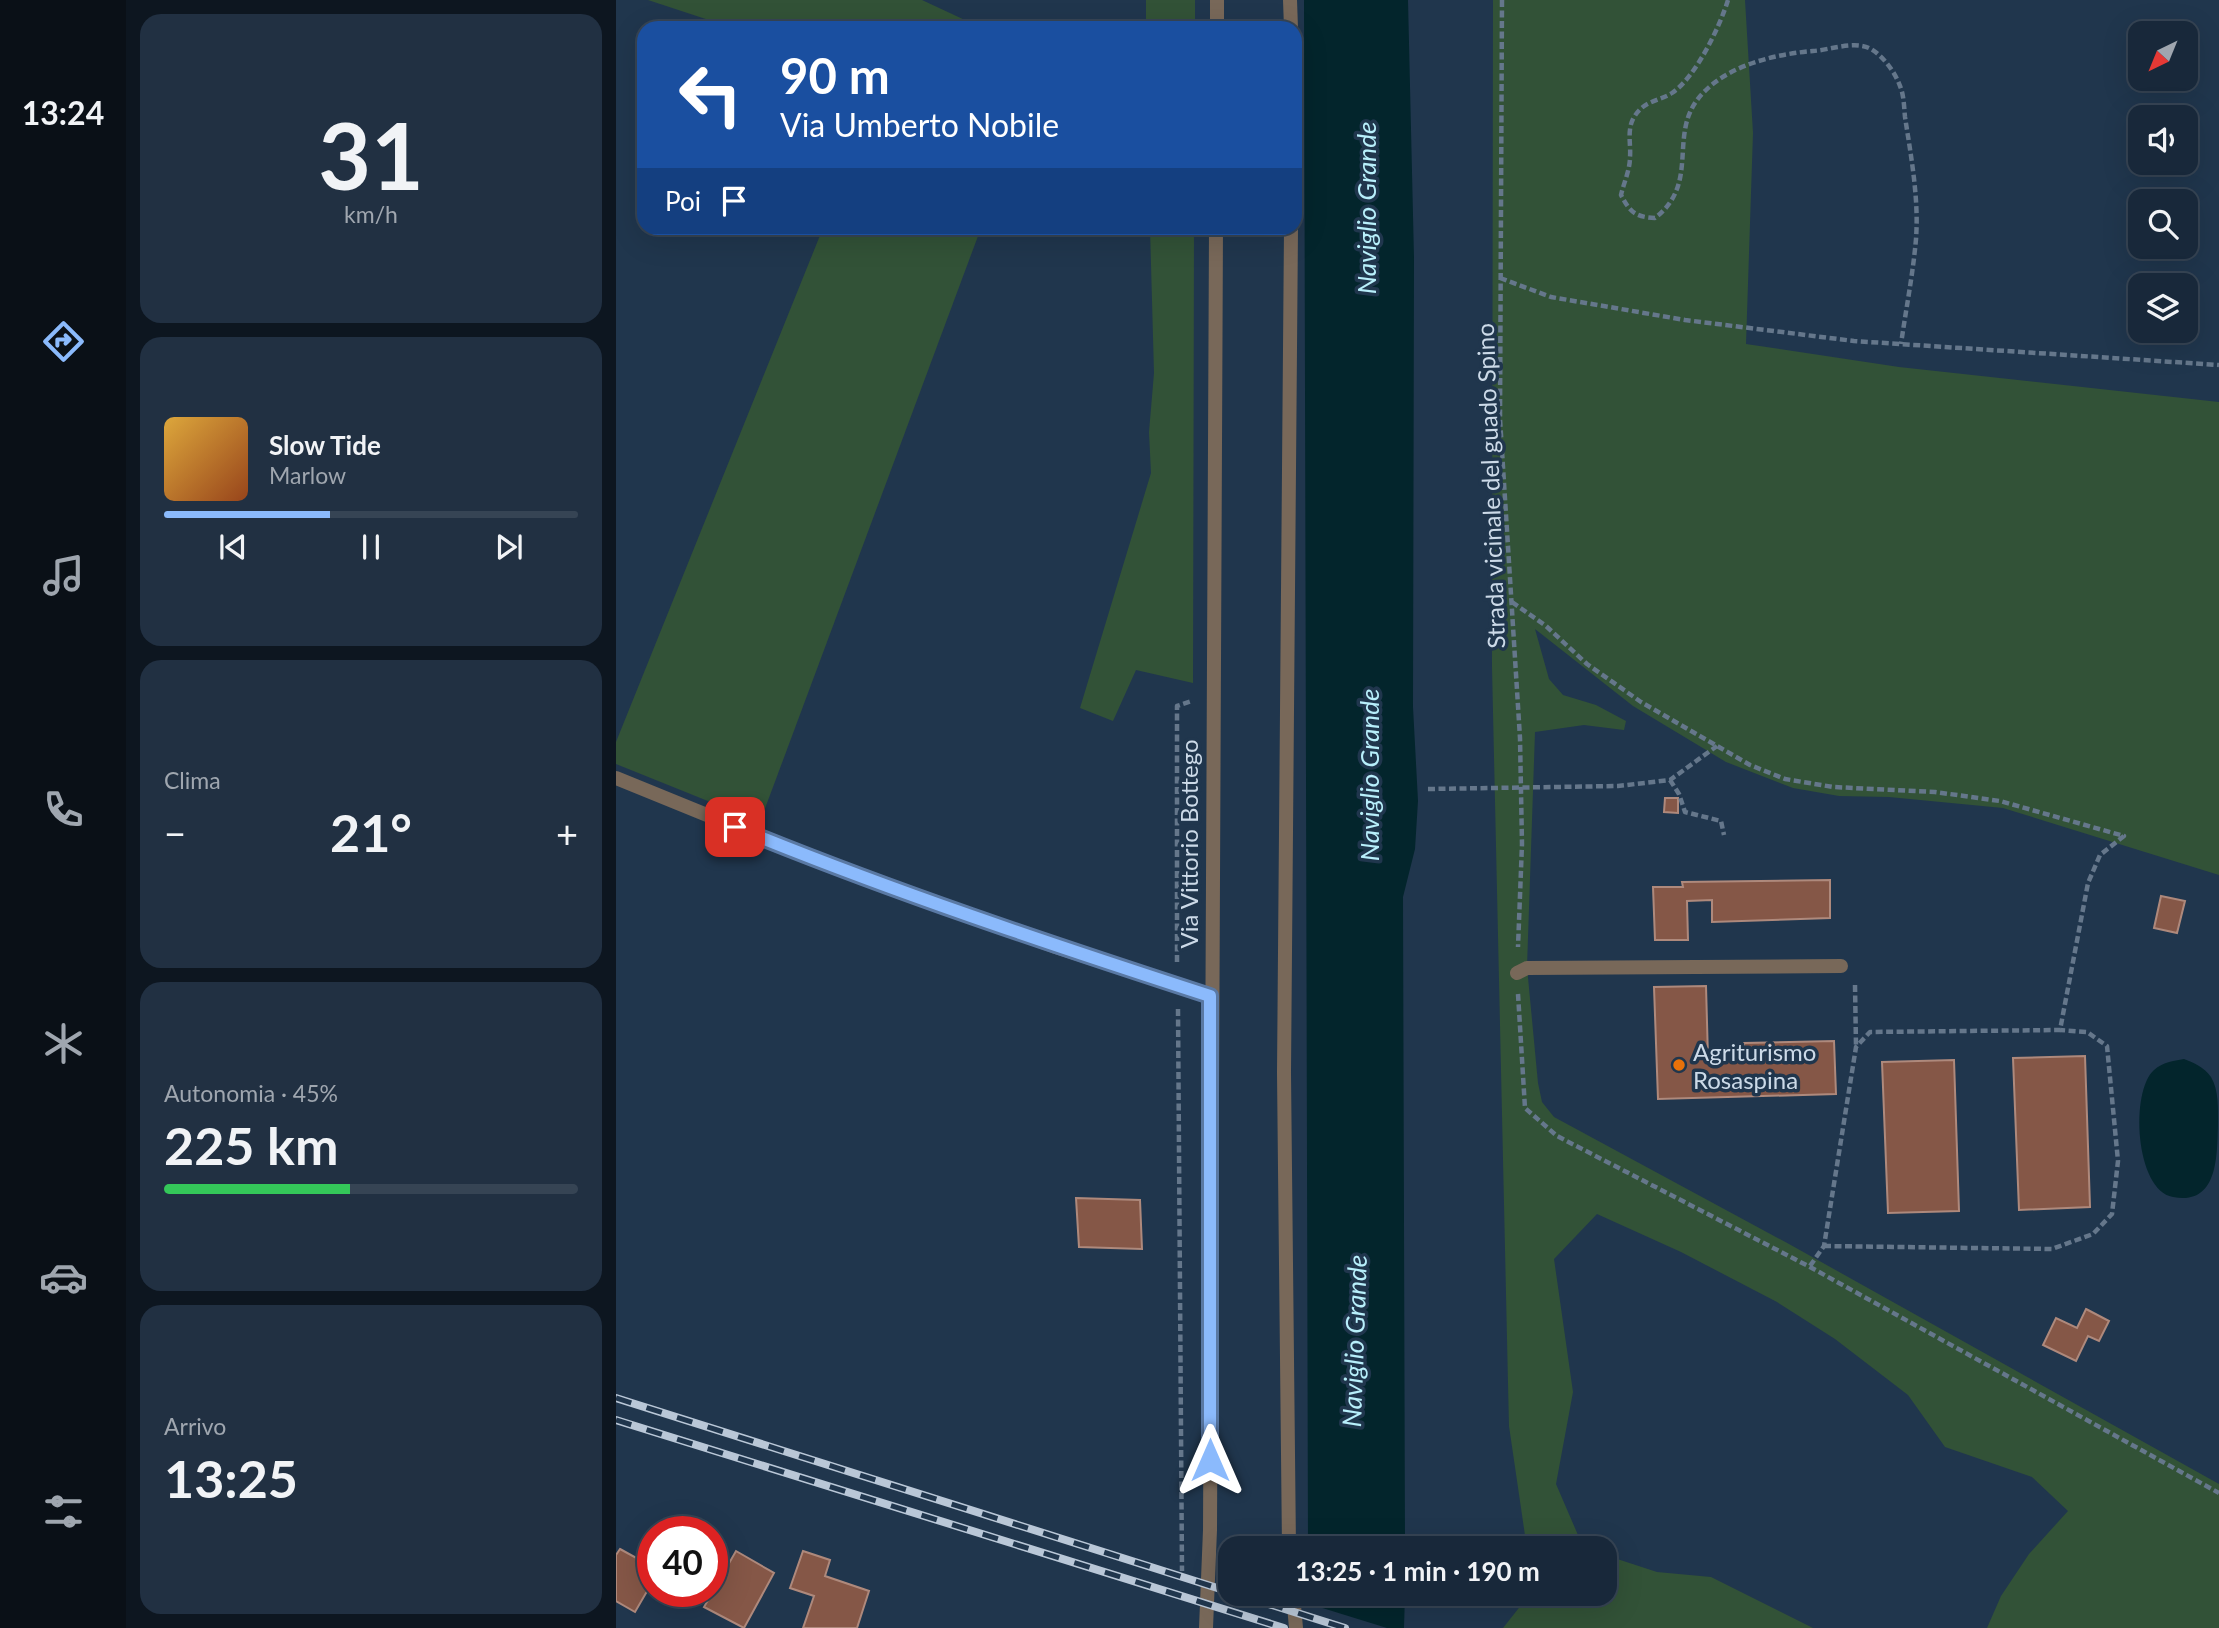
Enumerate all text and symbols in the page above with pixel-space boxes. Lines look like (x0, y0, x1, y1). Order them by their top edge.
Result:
north arrow (2128, 21, 2198, 91)
map controls (2128, 21, 2198, 343)
text: 90 m (780, 46, 890, 104)
icon: left (665, 49, 756, 140)
text: 13:24 (22, 93, 104, 132)
text: 31 (318, 100, 424, 209)
text: Via Umberto Nobile (780, 105, 1059, 144)
button: sound (2128, 105, 2198, 175)
water label: Naviglio Grande (1350, 122, 1382, 294)
icon: arrive (715, 182, 753, 220)
text: Poi (665, 185, 701, 217)
button: search (2128, 189, 2198, 259)
text: km/h (344, 200, 398, 228)
button: layers (2128, 273, 2198, 343)
icon: directions (39, 317, 88, 366)
street label: Strada vicinale del guado Spino (1470, 323, 1510, 649)
text: Slow Tide (269, 429, 381, 461)
text: Marlow (269, 461, 346, 489)
icon: previous (214, 528, 252, 566)
icon: pause (352, 528, 390, 566)
icon: next (490, 528, 528, 566)
icon: music (39, 551, 88, 600)
water label: Naviglio Grande (1353, 689, 1385, 861)
street label: Via Vittorio Bottego (1174, 739, 1203, 949)
text: Clima (164, 766, 221, 794)
icon: phone (39, 785, 88, 834)
pin (705, 797, 765, 857)
text: 21° (330, 801, 412, 863)
icon: arrive (716, 808, 754, 846)
text: − (164, 810, 186, 856)
text: + (556, 810, 578, 856)
icon: climate (39, 1019, 88, 1068)
place label: Agriturismo Rosaspina (1693, 1037, 1816, 1094)
marker: Agriturismo Rosaspina (1671, 1057, 1687, 1073)
text: Autonomia · 45% (164, 1079, 338, 1107)
text: 225 km (164, 1114, 338, 1176)
icon: car (39, 1253, 88, 1302)
water label: Naviglio Grande (1335, 1254, 1373, 1428)
text: Arrivo (164, 1412, 226, 1440)
position arrow (1173, 1423, 1247, 1497)
text: 13:25 (164, 1447, 298, 1509)
icon: filters (39, 1487, 88, 1536)
speed limit sign: 40 (637, 1516, 728, 1607)
text: 13:25 · 1 min · 190 m (1295, 1555, 1540, 1587)

